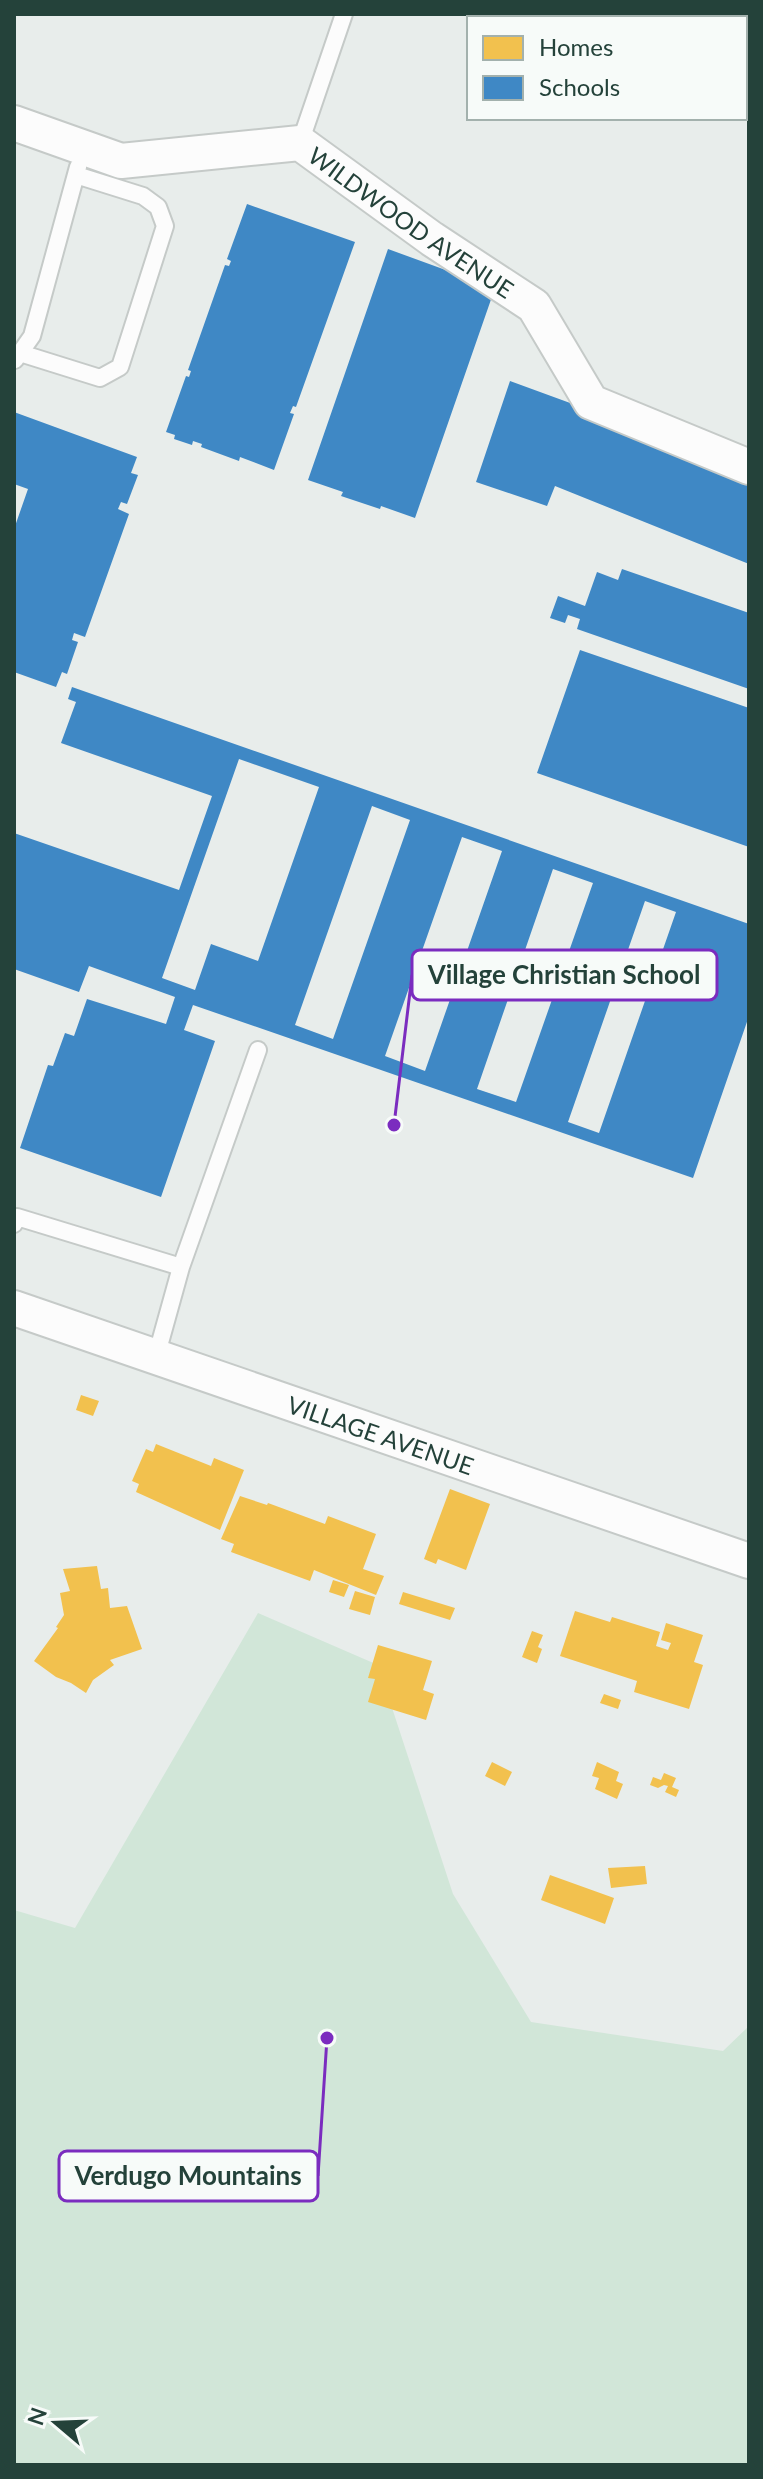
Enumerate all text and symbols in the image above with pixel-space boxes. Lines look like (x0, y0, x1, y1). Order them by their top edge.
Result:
legend (467, 16, 747, 120)
text: Homes (539, 32, 613, 61)
text: Schools (539, 72, 620, 101)
street label: WILDWOOD AVENUE (303, 140, 519, 303)
callout: Village Christian School (412, 950, 717, 1000)
text: Village Christian School (427, 958, 700, 990)
street label: VILLAGE AVENUE (284, 1389, 478, 1480)
callout: Verdugo Mountains (59, 2151, 318, 2201)
text: Verdugo Mountains (73, 2159, 302, 2191)
north arrow (16, 2383, 96, 2463)
text: N (21, 2404, 52, 2429)

